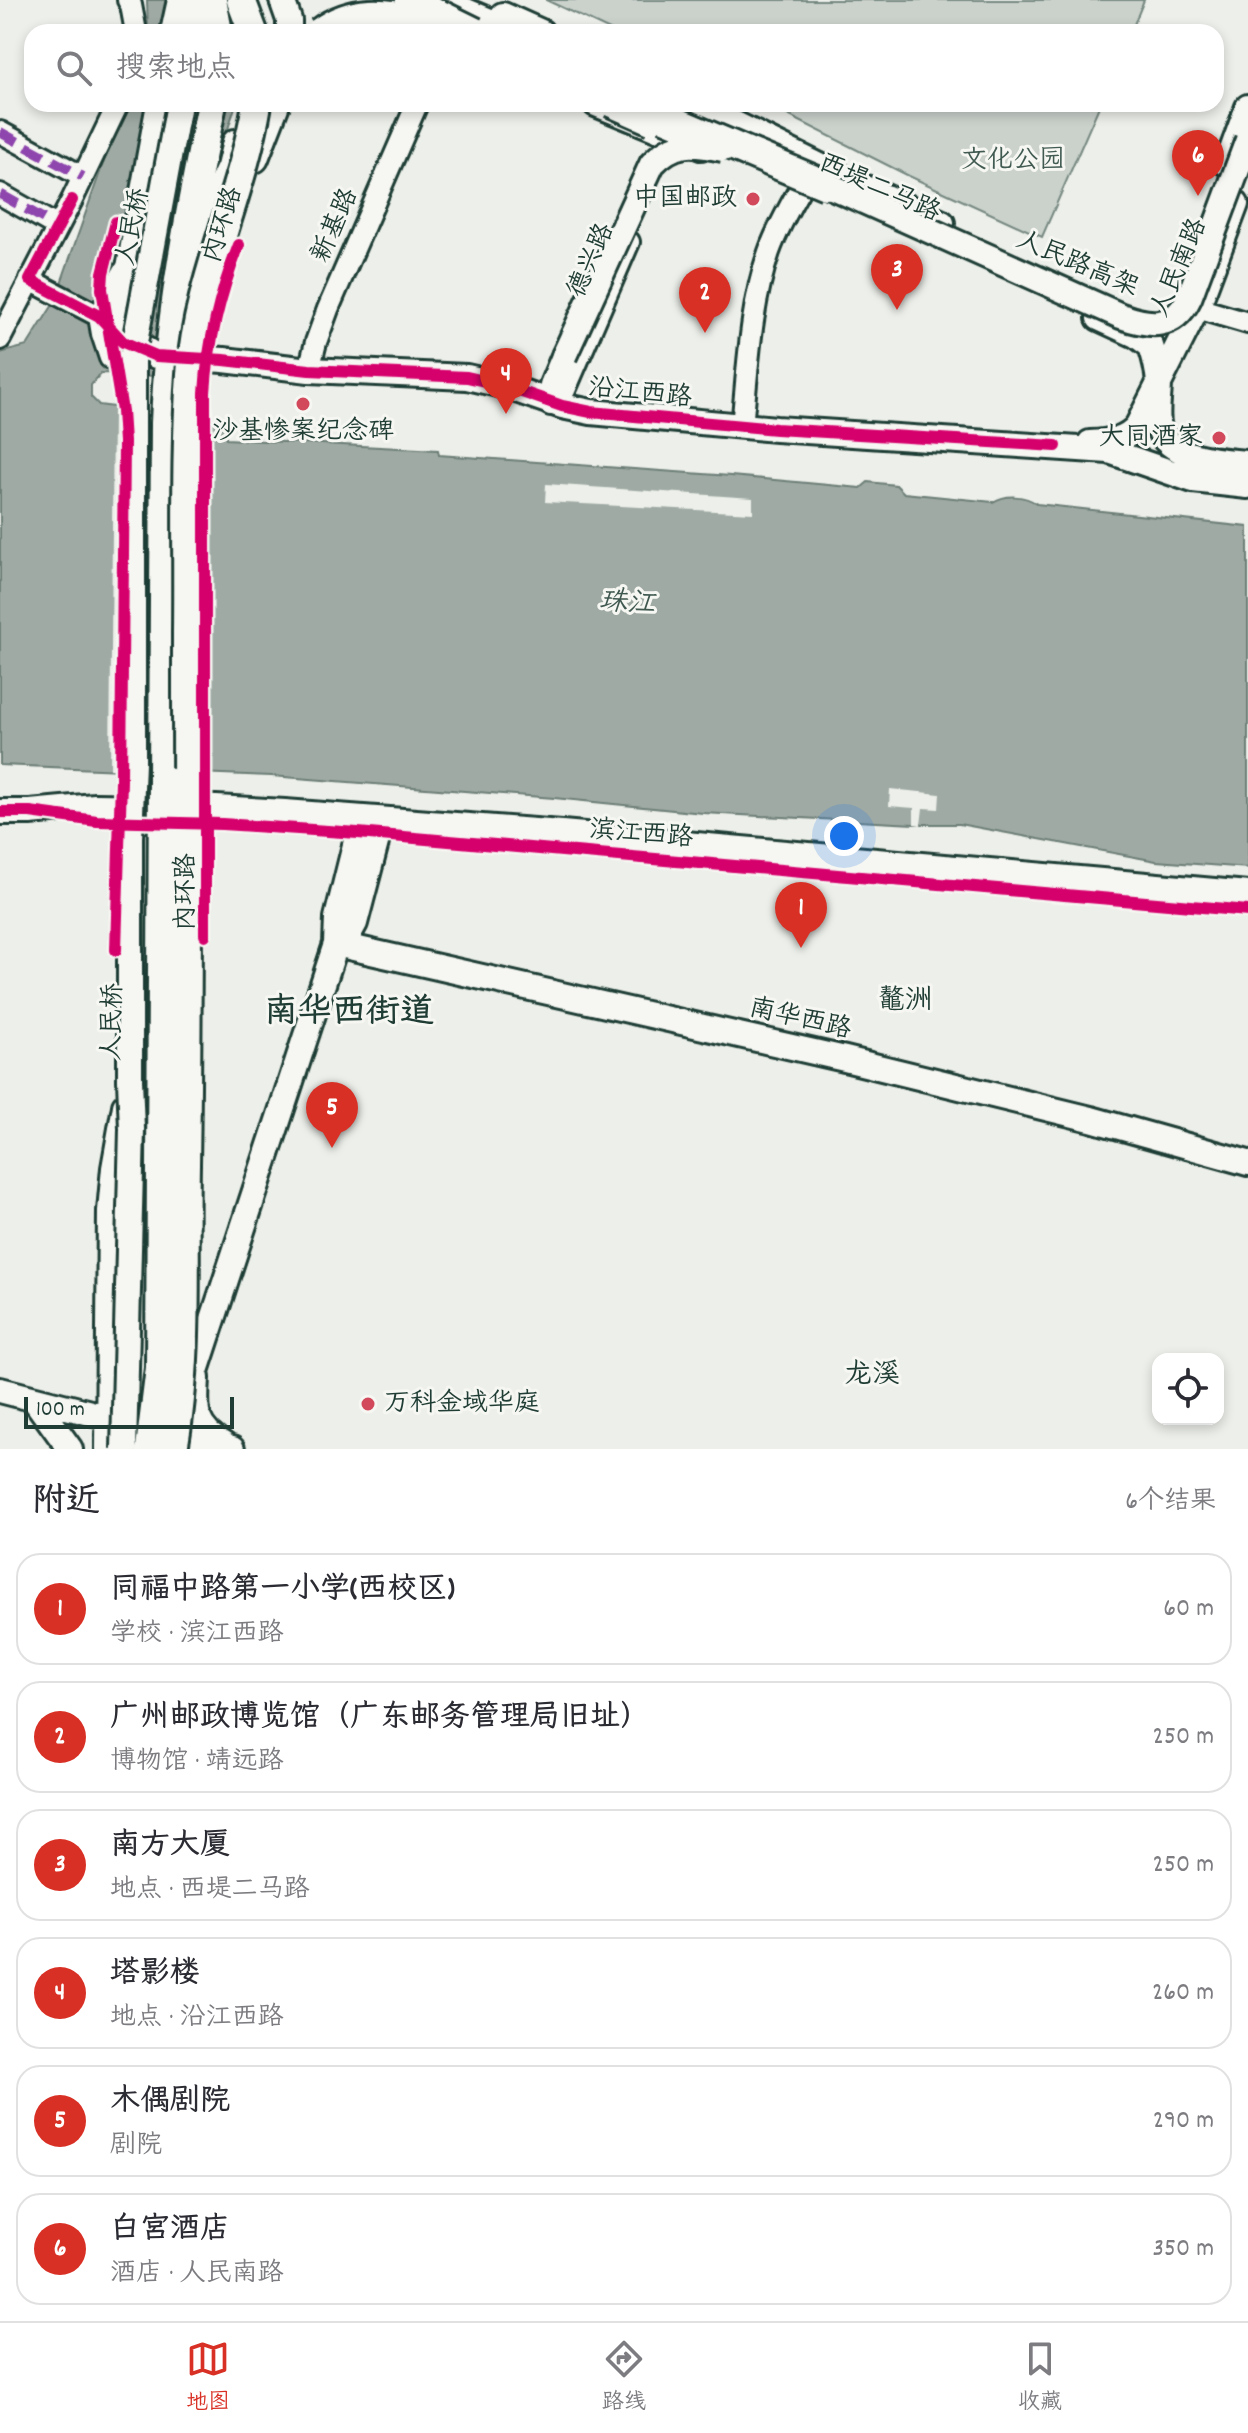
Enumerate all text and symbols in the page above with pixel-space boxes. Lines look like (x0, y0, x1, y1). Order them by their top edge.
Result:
search box (24, 24, 1224, 112)
icon: search (52, 46, 96, 90)
text: 搜索地点 (116, 49, 236, 92)
pin: 6 (1172, 130, 1224, 196)
park label: 文化公园 (961, 143, 1065, 180)
street label: 西堤二马路 (812, 146, 946, 232)
place label: 中国邮政 (633, 181, 737, 218)
street label: 内环路 (195, 182, 253, 268)
street label: 新基路 (303, 183, 369, 269)
street label: 人民桥 (108, 185, 160, 269)
marker: 中国邮政 (744, 190, 762, 208)
street label: 人民南路 (1143, 213, 1217, 323)
street label: 德兴路 (559, 218, 625, 304)
street label: 人民路高架 (1010, 223, 1144, 307)
pin: 3 (871, 244, 923, 310)
pin: 2 (679, 267, 731, 333)
pin: 4 (480, 348, 532, 414)
street label: 沿江西路 (586, 370, 694, 418)
marker: 沙基惨案纪念碑 (294, 395, 312, 413)
place label: 沙基惨案纪念碑 (212, 414, 394, 451)
place label: 大同酒家 (1099, 420, 1203, 457)
marker: 大同酒家 (1210, 429, 1228, 447)
water label: 珠江 (598, 583, 658, 627)
street label: 滨江西路 (588, 812, 694, 858)
your location (824, 816, 864, 856)
street label: 内环路 (169, 853, 206, 931)
pin: 1 (775, 882, 827, 948)
street label: 人民桥 (95, 983, 133, 1061)
district label: 鼇洲 (877, 983, 933, 1023)
district label: 南华西街道 (264, 990, 434, 1039)
street label: 南华西路 (745, 990, 855, 1050)
pin: 5 (306, 1082, 358, 1148)
map controls (1152, 1353, 1224, 1425)
button: locate (1152, 1353, 1224, 1425)
district label: 龙溪 (844, 1357, 900, 1397)
place label: 万科金域华庭 (384, 1386, 540, 1423)
scale bar (24, 1393, 234, 1429)
text: 100 m (36, 1395, 85, 1426)
marker: 万科金域华庭 (359, 1395, 377, 1413)
text: 附近 (32, 1479, 100, 1528)
text: 6个结果 (1125, 1484, 1216, 1521)
text: 同福中路第一小学(西校区) (110, 1570, 455, 1613)
text: 1 (57, 1591, 63, 1628)
text: 60 m (1163, 1591, 1214, 1628)
text: 学校 · 滨江西路 (110, 1616, 284, 1653)
text: 广州邮政博览馆（广东邮务管理局旧址） (110, 1698, 650, 1741)
text: 2 (54, 1719, 66, 1756)
text: 250 m (1153, 1719, 1214, 1756)
text: 博物馆 · 靖远路 (110, 1744, 284, 1781)
text: 南方大厦 (110, 1826, 230, 1869)
text: 3 (54, 1847, 66, 1884)
text: 250 m (1153, 1847, 1214, 1884)
text: 地点 · 西堤二马路 (110, 1872, 310, 1909)
text: 塔影楼 (110, 1954, 200, 1997)
text: 4 (55, 1975, 65, 2012)
text: 260 m (1152, 1975, 1214, 2012)
text: 地点 · 沿江西路 (110, 2000, 284, 2037)
text: 木偶剧院 (110, 2082, 230, 2125)
text: 5 (54, 2103, 66, 2140)
text: 290 m (1153, 2103, 1214, 2140)
text: 剧院 (110, 2128, 162, 2165)
text: 白宫酒店 (110, 2210, 230, 2253)
text: 6 (54, 2231, 66, 2268)
text: 350 m (1152, 2231, 1214, 2268)
text: 酒店 · 人民南路 (110, 2256, 284, 2293)
tab: 地图 (186, 2337, 230, 2419)
tab: 路线 (602, 2337, 646, 2419)
tab: 收藏 (1018, 2337, 1062, 2419)

